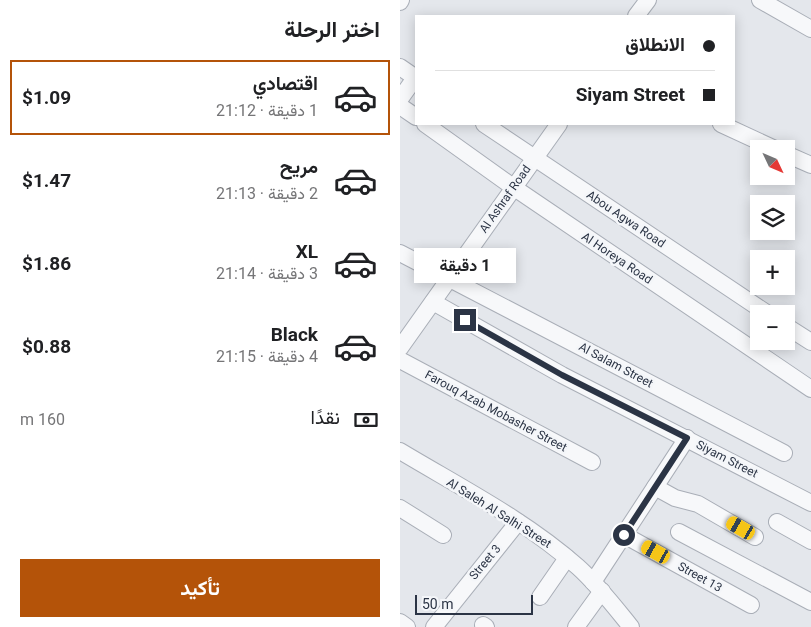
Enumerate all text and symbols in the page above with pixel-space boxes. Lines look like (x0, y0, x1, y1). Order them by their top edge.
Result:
text: اختر الرحلة (284, 17, 380, 42)
text: الانطلاق (625, 33, 685, 56)
text: اقتصادي (253, 72, 318, 95)
icon: car (333, 75, 378, 120)
text: Siyam Street (576, 83, 685, 106)
text: $1.09 (22, 86, 71, 109)
text: 1 دقيقة · 21:12 (216, 101, 318, 120)
north arrow (750, 140, 795, 185)
map controls (750, 140, 795, 350)
text: مريح (280, 155, 318, 178)
icon: car (333, 158, 378, 203)
street label: Al Ashraf Road (476, 162, 534, 236)
text: $1.47 (22, 169, 71, 192)
text: 2 دقيقة · 21:13 (216, 184, 318, 203)
street label: Abou Agwa Road (584, 188, 668, 250)
button: layers (750, 195, 795, 240)
street label: Al Horeya Road (579, 229, 655, 287)
text: XL (296, 240, 318, 263)
icon: car (333, 241, 378, 286)
callout: 1 دقيقة (414, 248, 516, 282)
button: + (750, 250, 795, 295)
text: $1.86 (22, 252, 71, 275)
text: 1 دقيقة (440, 256, 490, 275)
text: 3 دقيقة · 21:14 (216, 264, 318, 283)
button: − (750, 305, 795, 350)
route end (454, 309, 476, 331)
text: Black (271, 323, 318, 346)
icon: car (333, 324, 378, 369)
text: $0.88 (22, 335, 71, 358)
street label: Al Salam Street (577, 340, 656, 390)
text: 4 دقيقة · 21:15 (216, 347, 318, 366)
street label: Farouq Azab Mobasher Street (423, 368, 569, 454)
text: نقدًا (311, 406, 340, 429)
icon: cash (352, 406, 380, 434)
text: 160 m (20, 410, 65, 429)
street label: Siyam Street (694, 437, 760, 481)
street label: Al Saleh Al Salhi Street (444, 475, 554, 551)
car (724, 514, 757, 542)
route start (613, 524, 635, 546)
car (639, 538, 672, 566)
street label: Street 3 (466, 542, 504, 582)
button: تأكيد (20, 559, 380, 617)
street label: Street 13 (676, 559, 724, 595)
scale bar (415, 592, 532, 615)
text: 50 m (422, 596, 454, 612)

